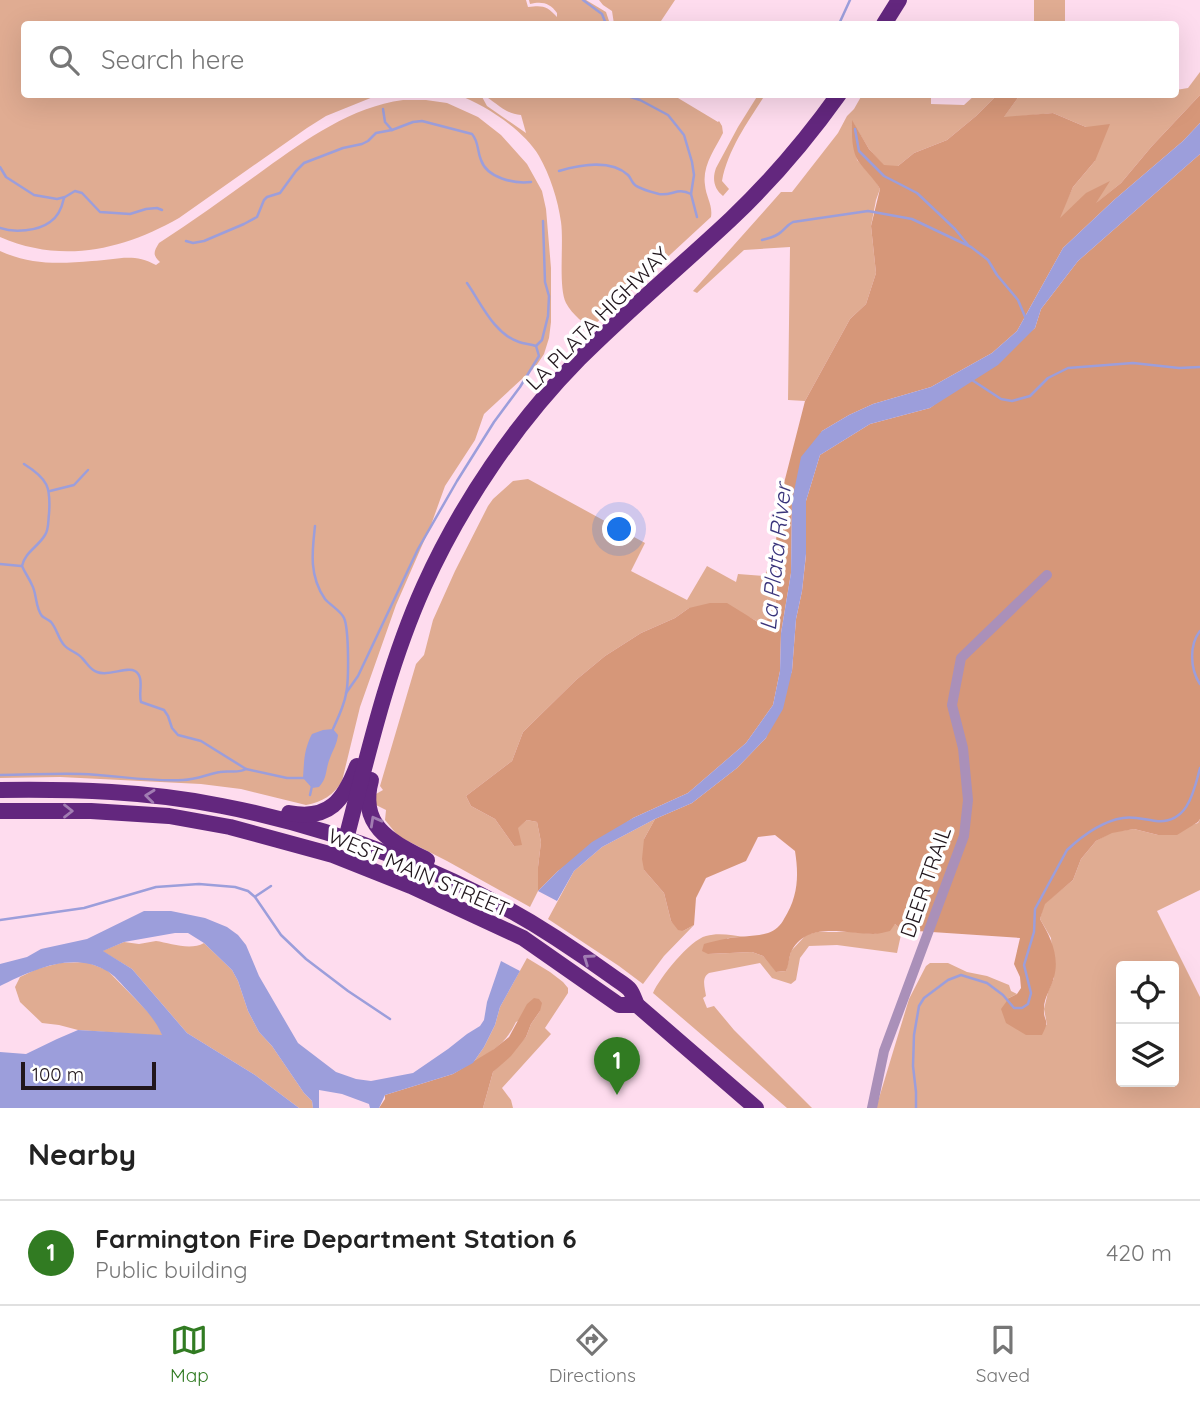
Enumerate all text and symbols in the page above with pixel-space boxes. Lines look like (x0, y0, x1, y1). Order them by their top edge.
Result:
search box (21, 21, 1179, 98)
icon: search (45, 41, 83, 79)
text: Search here (101, 43, 245, 76)
street label: LA PLATA HIGHWAY (520, 241, 674, 395)
water label: La Plata River (753, 479, 797, 632)
your location (602, 512, 636, 546)
one-way arrow (144, 788, 156, 803)
one-way arrow (63, 803, 74, 819)
one-way arrow (369, 815, 383, 828)
street label: WEST MAIN STREET (324, 822, 514, 922)
street label: DEER TRAIL (894, 823, 956, 941)
one-way arrow (583, 955, 596, 967)
map controls (1116, 961, 1179, 1087)
button: locate (1116, 961, 1179, 1024)
button: layers (1116, 1024, 1179, 1087)
pin: 1 (594, 1037, 640, 1095)
scale bar (21, 1059, 156, 1091)
text: 100 m (32, 1062, 84, 1086)
text: Nearby (28, 1135, 136, 1173)
text: Farmington Fire Department Station 6 (95, 1222, 577, 1255)
text: 1 (47, 1238, 55, 1267)
text: 420 m (1106, 1238, 1172, 1267)
text: Public building (95, 1255, 248, 1284)
tab: Map (170, 1321, 209, 1387)
tab: Directions (549, 1321, 636, 1387)
tab: Saved (976, 1321, 1030, 1387)

